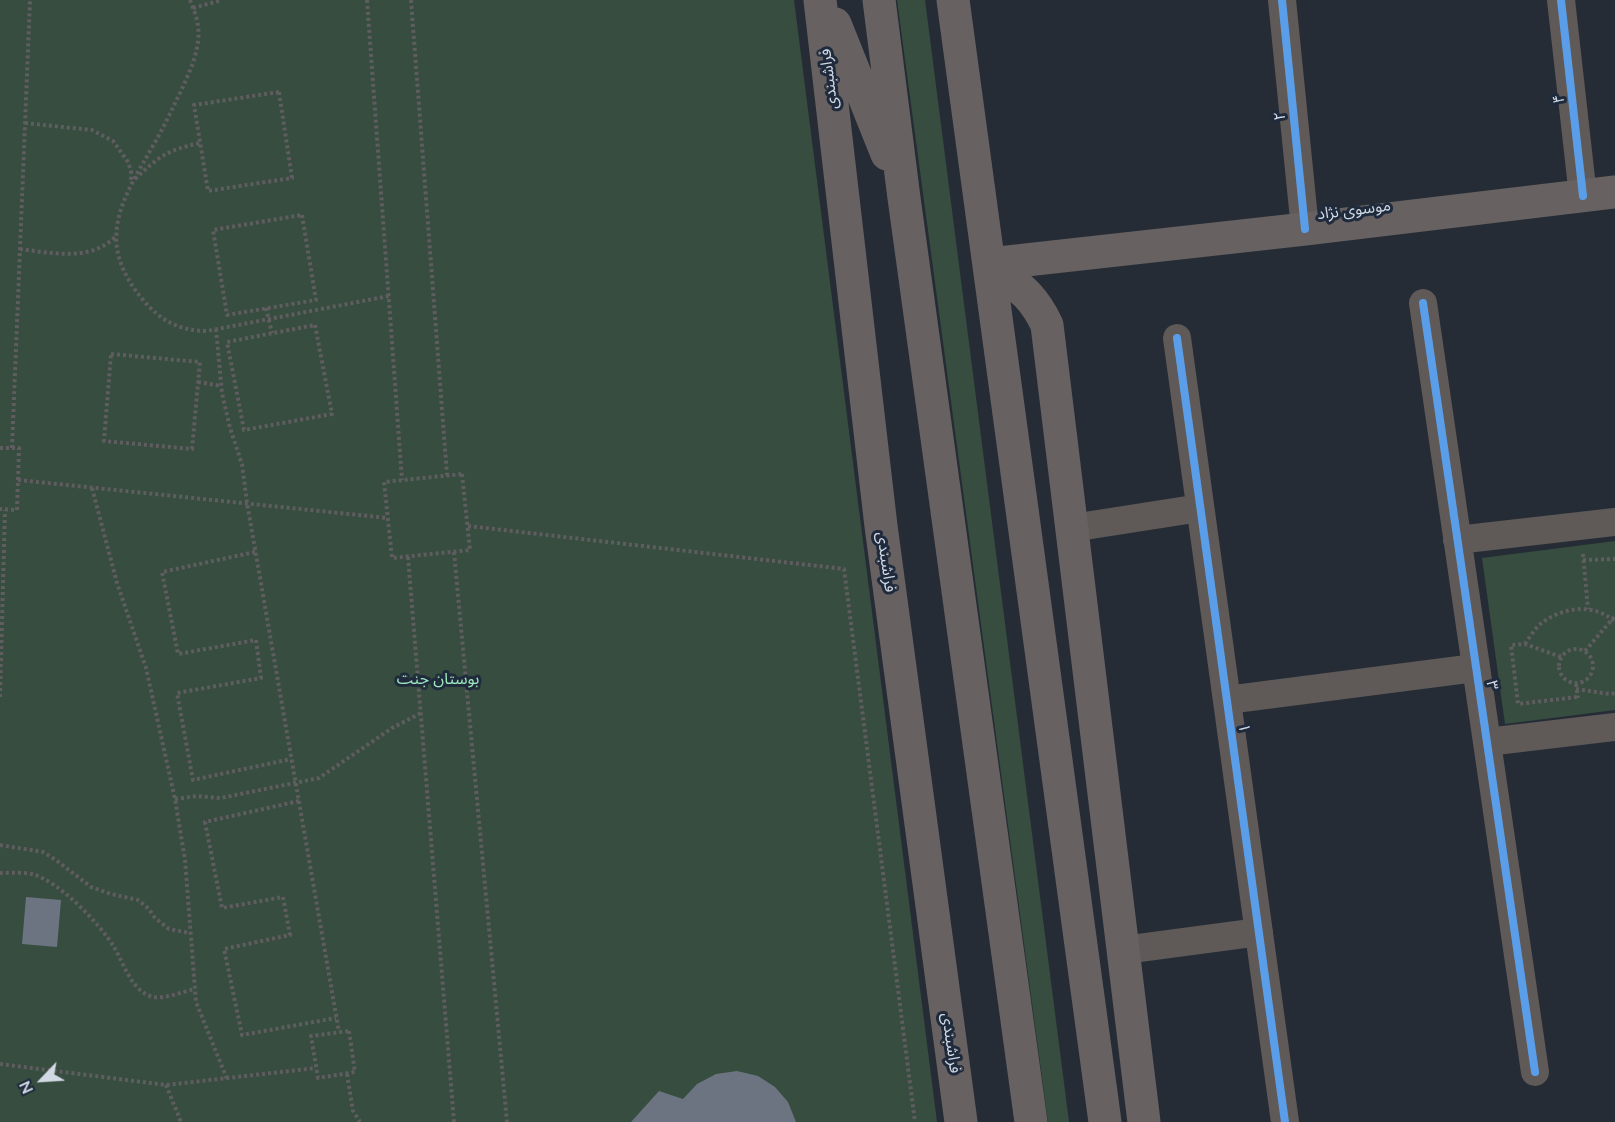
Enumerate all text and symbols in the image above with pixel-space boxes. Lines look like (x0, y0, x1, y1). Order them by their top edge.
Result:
street label: فراشبندی (816, 48, 842, 110)
street label: ۴ (1549, 93, 1569, 105)
street label: ۲ (1270, 110, 1290, 122)
street label: موسوی نژاد (1316, 196, 1392, 224)
street label: فراشبندی (872, 530, 900, 594)
park label: بوستان جنت (397, 669, 479, 689)
street label: ۳ (1482, 679, 1502, 691)
street label: ۱ (1234, 722, 1254, 734)
street label: فراشبندی (937, 1011, 965, 1075)
north arrow (12, 1050, 72, 1110)
text: N (14, 1078, 37, 1097)

